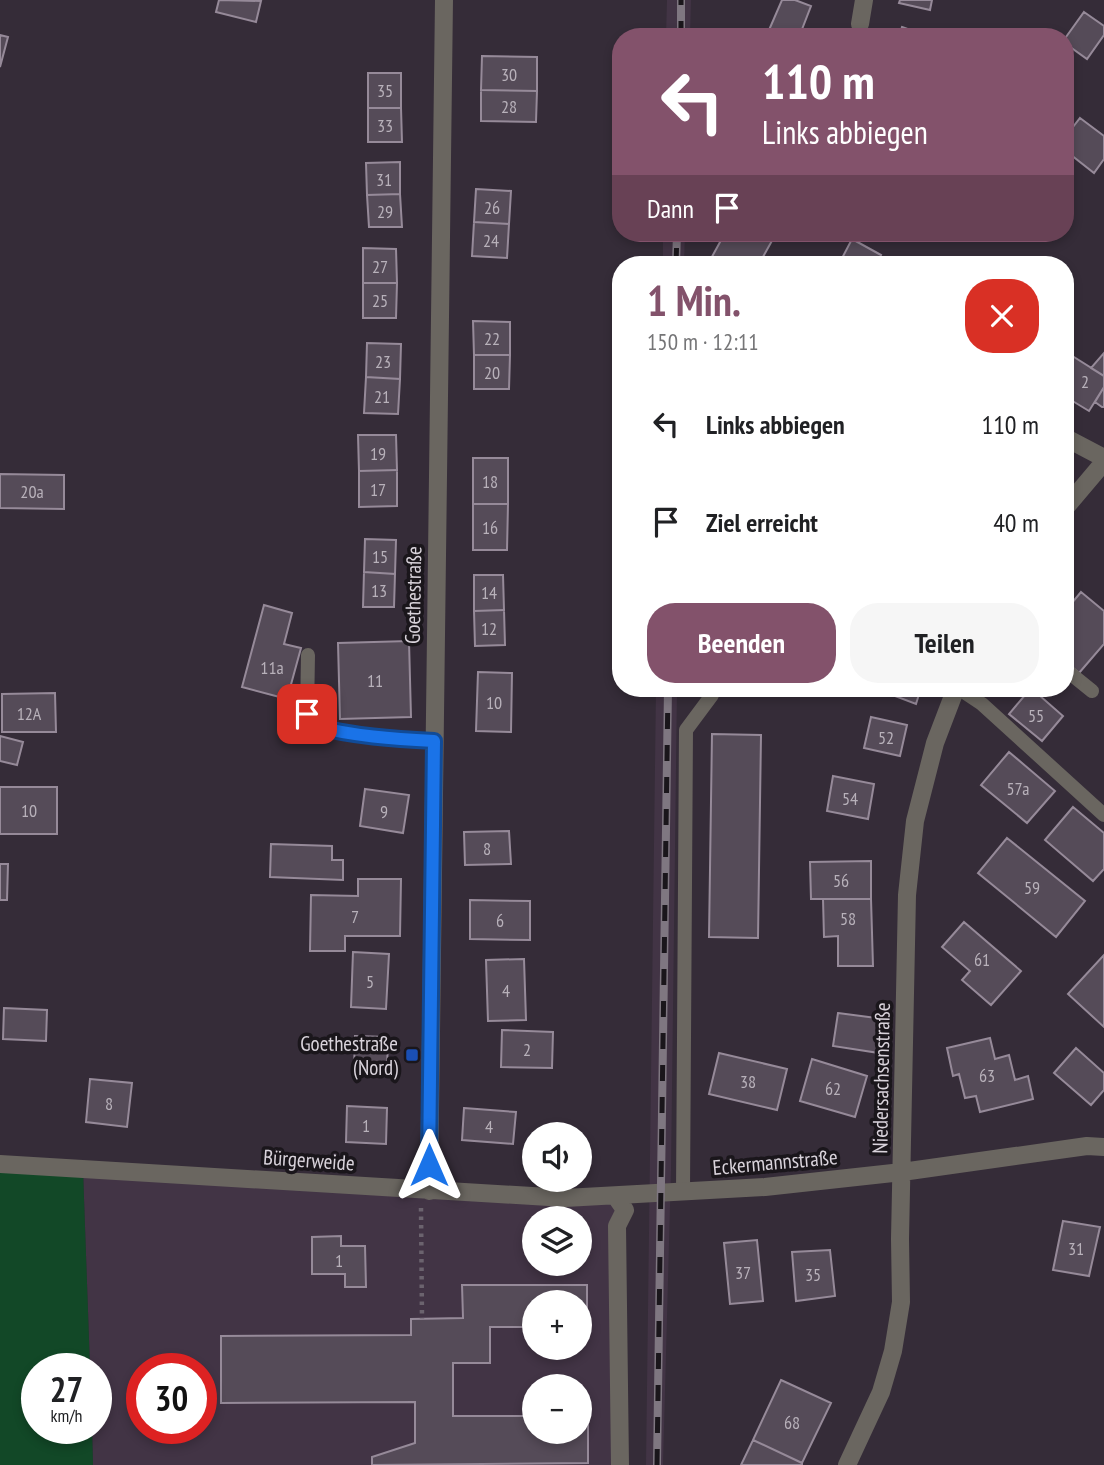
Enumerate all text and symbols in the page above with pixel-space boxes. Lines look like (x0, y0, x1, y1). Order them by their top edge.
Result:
text: 110 m (762, 49, 875, 113)
icon: left (647, 56, 738, 147)
house number: 30 (501, 63, 517, 86)
house number: 35 (377, 79, 393, 102)
house number: 28 (501, 95, 517, 118)
text: Links abbiegen (762, 111, 928, 153)
house number: 33 (377, 114, 393, 137)
house number: 31 (376, 168, 392, 191)
icon: arrive (708, 189, 746, 227)
text: Dann (647, 192, 694, 225)
house number: 26 (484, 196, 500, 219)
house number: 29 (377, 200, 393, 223)
house number: 24 (483, 229, 499, 252)
house number: 27 (372, 255, 388, 278)
text: 1 Min. (647, 273, 741, 328)
button: close (965, 279, 1039, 353)
house number: 25 (372, 289, 388, 312)
house number: 22 (484, 327, 500, 350)
text: 150 m · 12:11 (647, 327, 759, 356)
house number: 23 (375, 350, 391, 373)
house number: 20 (484, 361, 500, 384)
house number: 2 (1081, 370, 1089, 393)
house number: 21 (374, 385, 390, 408)
icon: left (647, 405, 685, 443)
text: Links abbiegen (706, 408, 845, 441)
text: 110 m (981, 408, 1039, 441)
house number: 19 (370, 442, 386, 465)
house number: 18 (482, 470, 498, 493)
house number: 17 (370, 478, 386, 501)
house number: 20a (20, 480, 44, 503)
icon: arrive (647, 503, 685, 541)
text: Ziel erreicht (706, 506, 818, 539)
text: 40 m (993, 506, 1039, 539)
house number: 16 (482, 516, 498, 539)
house number: 15 (372, 545, 388, 568)
street label: Goethestraße (399, 546, 427, 644)
house number: 13 (371, 579, 387, 602)
house number: 14 (481, 581, 497, 604)
button: Beenden (647, 603, 836, 683)
button: Teilen (850, 603, 1039, 683)
house number: 12 (481, 617, 497, 640)
house number: 11a (260, 656, 284, 679)
house number: 11 (367, 669, 383, 692)
pin (277, 684, 337, 744)
house number: 10 (486, 691, 502, 714)
icon: arrive (288, 695, 326, 733)
house number: 12A (17, 702, 42, 725)
house number: 55 (1028, 704, 1044, 727)
house number: 52 (878, 726, 894, 749)
house number: 57a (1006, 777, 1030, 800)
house number: 54 (842, 787, 858, 810)
house number: 10 (21, 799, 37, 822)
house number: 9 (380, 800, 388, 823)
house number: 8 (483, 837, 491, 860)
house number: 56 (833, 869, 849, 892)
house number: 59 (1024, 876, 1040, 899)
house number: 7 (351, 905, 359, 928)
house number: 58 (840, 907, 856, 930)
house number: 6 (496, 909, 504, 932)
house number: 61 (974, 948, 990, 971)
house number: 5 (366, 970, 374, 993)
house number: 4 (502, 979, 510, 1002)
street label: Niedersachsenstraße (866, 1002, 896, 1154)
place label: Goethestraße (Nord) (300, 1030, 398, 1081)
house number: 2 (523, 1038, 531, 1061)
marker: Goethestraße (Nord) (404, 1047, 420, 1063)
house number: 63 (979, 1064, 995, 1087)
house number: 38 (740, 1070, 756, 1093)
house number: 62 (825, 1077, 841, 1100)
house number: 8 (105, 1092, 113, 1115)
house number: 1 (362, 1114, 370, 1137)
house number: 4 (485, 1115, 493, 1138)
map controls (522, 1122, 592, 1444)
button: sound (522, 1122, 592, 1192)
position arrow (392, 1128, 466, 1202)
street label: Bürgerweide (262, 1143, 356, 1177)
street label: Eckermannstraße (711, 1143, 839, 1181)
button: layers (522, 1206, 592, 1276)
house number: 31 (1068, 1237, 1084, 1260)
house number: 1 (335, 1249, 343, 1272)
house number: 37 (735, 1261, 751, 1284)
house number: 35 (805, 1263, 821, 1286)
button: + (522, 1290, 592, 1360)
speed limit sign: 30 (126, 1353, 217, 1444)
text: 27 (50, 1366, 83, 1412)
button: − (522, 1374, 592, 1444)
text: km/h (51, 1404, 82, 1427)
house number: 68 (784, 1411, 800, 1434)

